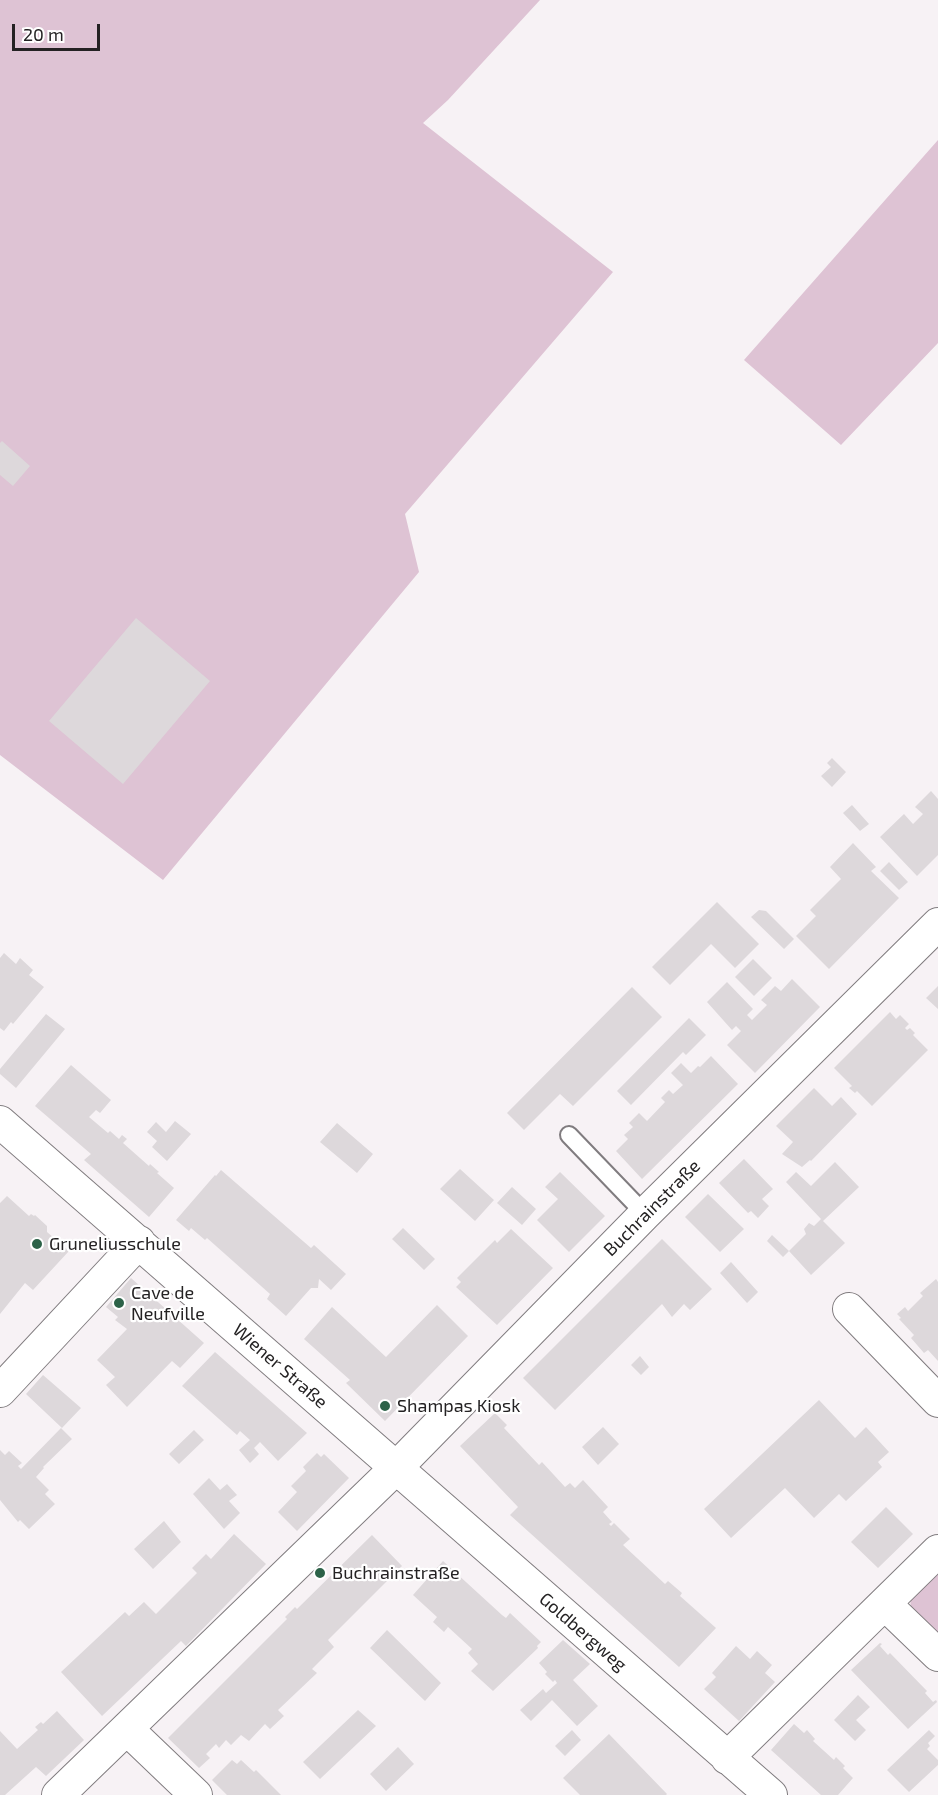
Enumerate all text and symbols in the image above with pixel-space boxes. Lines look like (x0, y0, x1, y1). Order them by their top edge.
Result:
scale bar (15, 12, 104, 50)
text: 20 m (23, 23, 64, 45)
street label: Buchrainstraße (599, 1155, 705, 1261)
place label: Gruneliusschule (49, 1233, 181, 1255)
marker: Gruneliusschule (30, 1237, 44, 1251)
place label: Cave de Neufville (131, 1282, 205, 1324)
marker: Cave de Neufville (112, 1296, 126, 1310)
street label: Wiener Straße (228, 1319, 332, 1413)
place label: Shampas Kiosk (397, 1395, 520, 1417)
marker: Shampas Kiosk (378, 1399, 392, 1413)
place label: Buchrainstraße (332, 1562, 460, 1584)
marker: Buchrainstraße (313, 1566, 327, 1580)
street label: Goldbergweg (535, 1588, 631, 1676)

